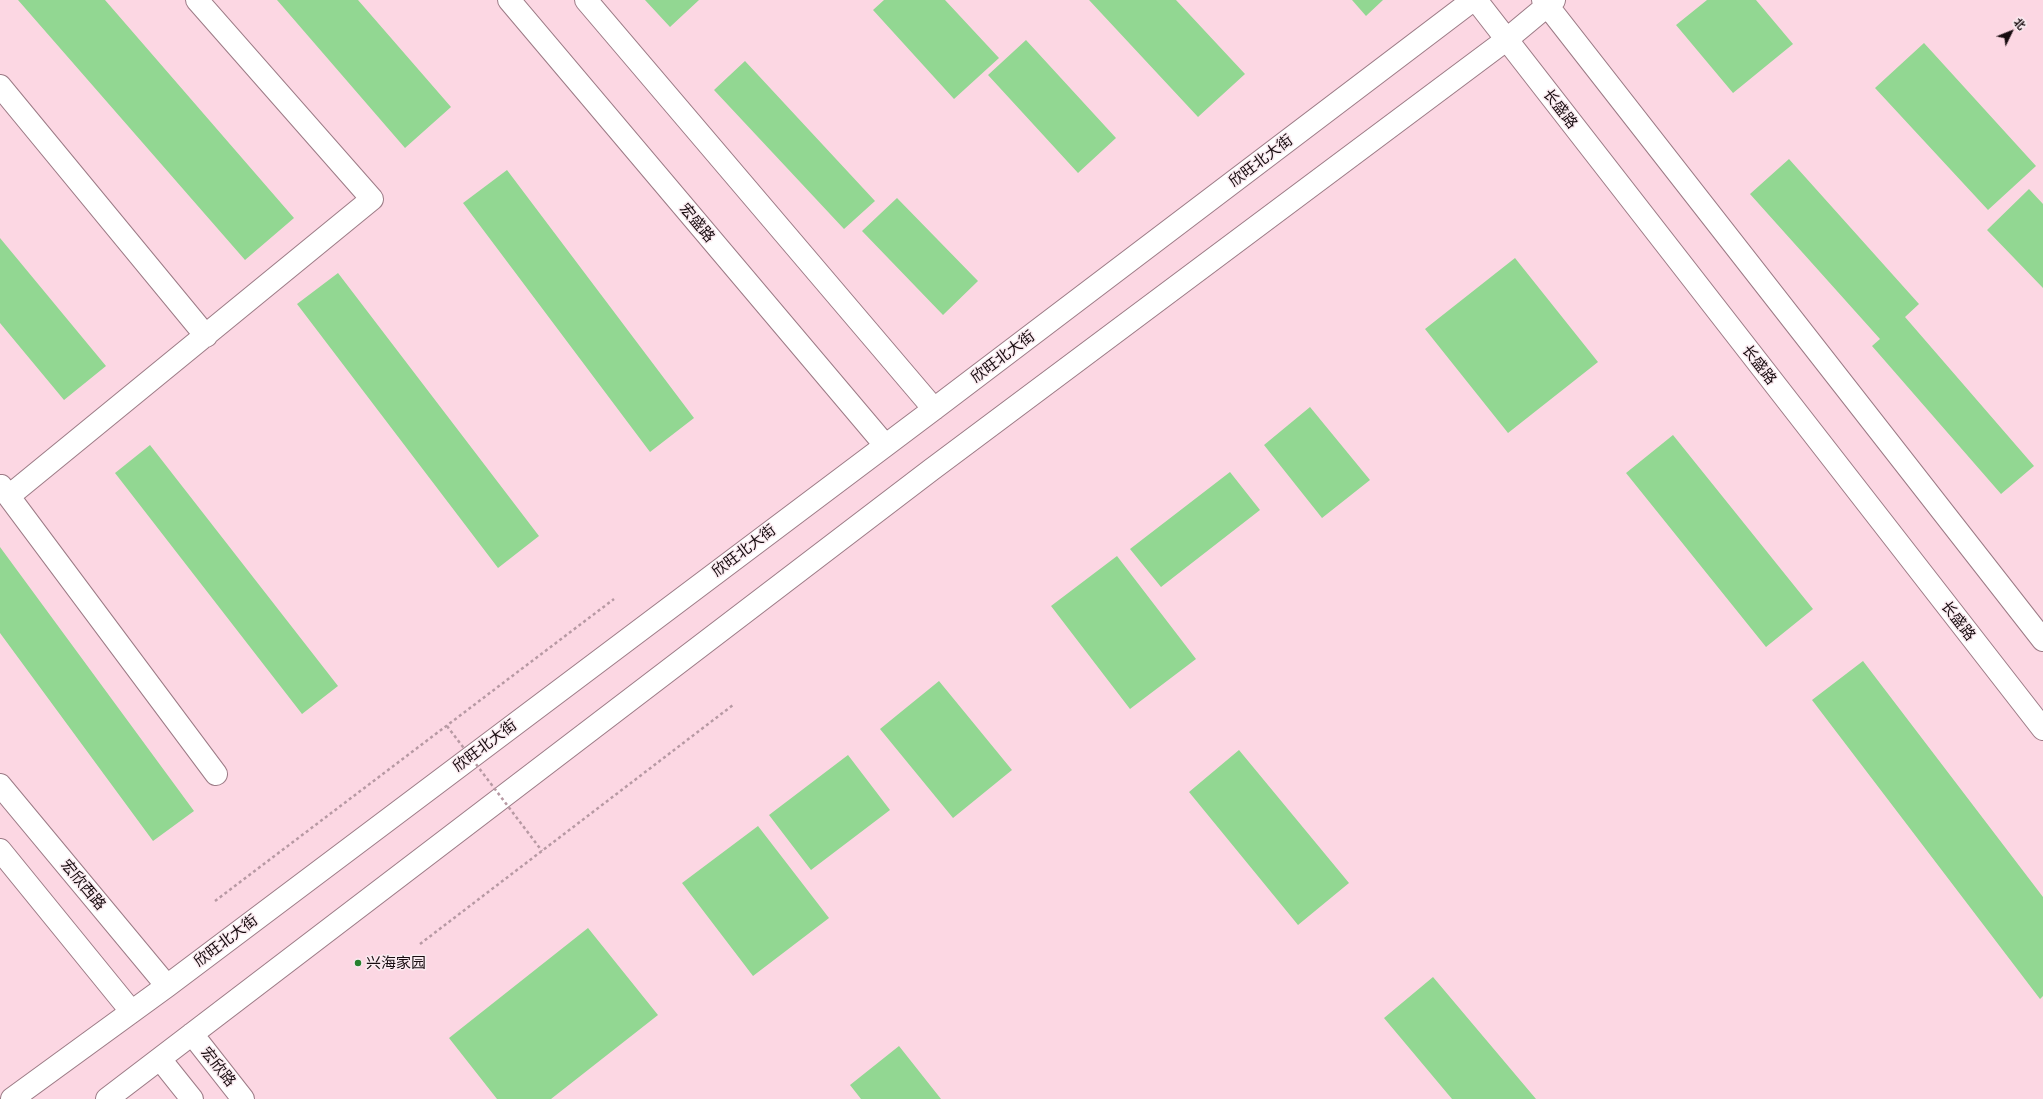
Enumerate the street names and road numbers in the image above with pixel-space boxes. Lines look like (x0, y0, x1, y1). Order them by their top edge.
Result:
street label: 长盛路 (1539, 86, 1581, 132)
street label: 欣旺北大街 (1226, 131, 1296, 191)
street label: 宏盛路 (676, 200, 718, 246)
street label: 欣旺北大街 (968, 327, 1038, 387)
street label: 长盛路 (1738, 342, 1780, 388)
street label: 欣旺北大街 (709, 521, 779, 581)
street label: 长盛路 (1937, 598, 1979, 644)
street label: 欣旺北大街 (450, 716, 520, 776)
street label: 宏欣西路 (57, 856, 109, 914)
street label: 欣旺北大街 (191, 911, 261, 971)
street label: 宏欣路 (197, 1044, 239, 1090)

